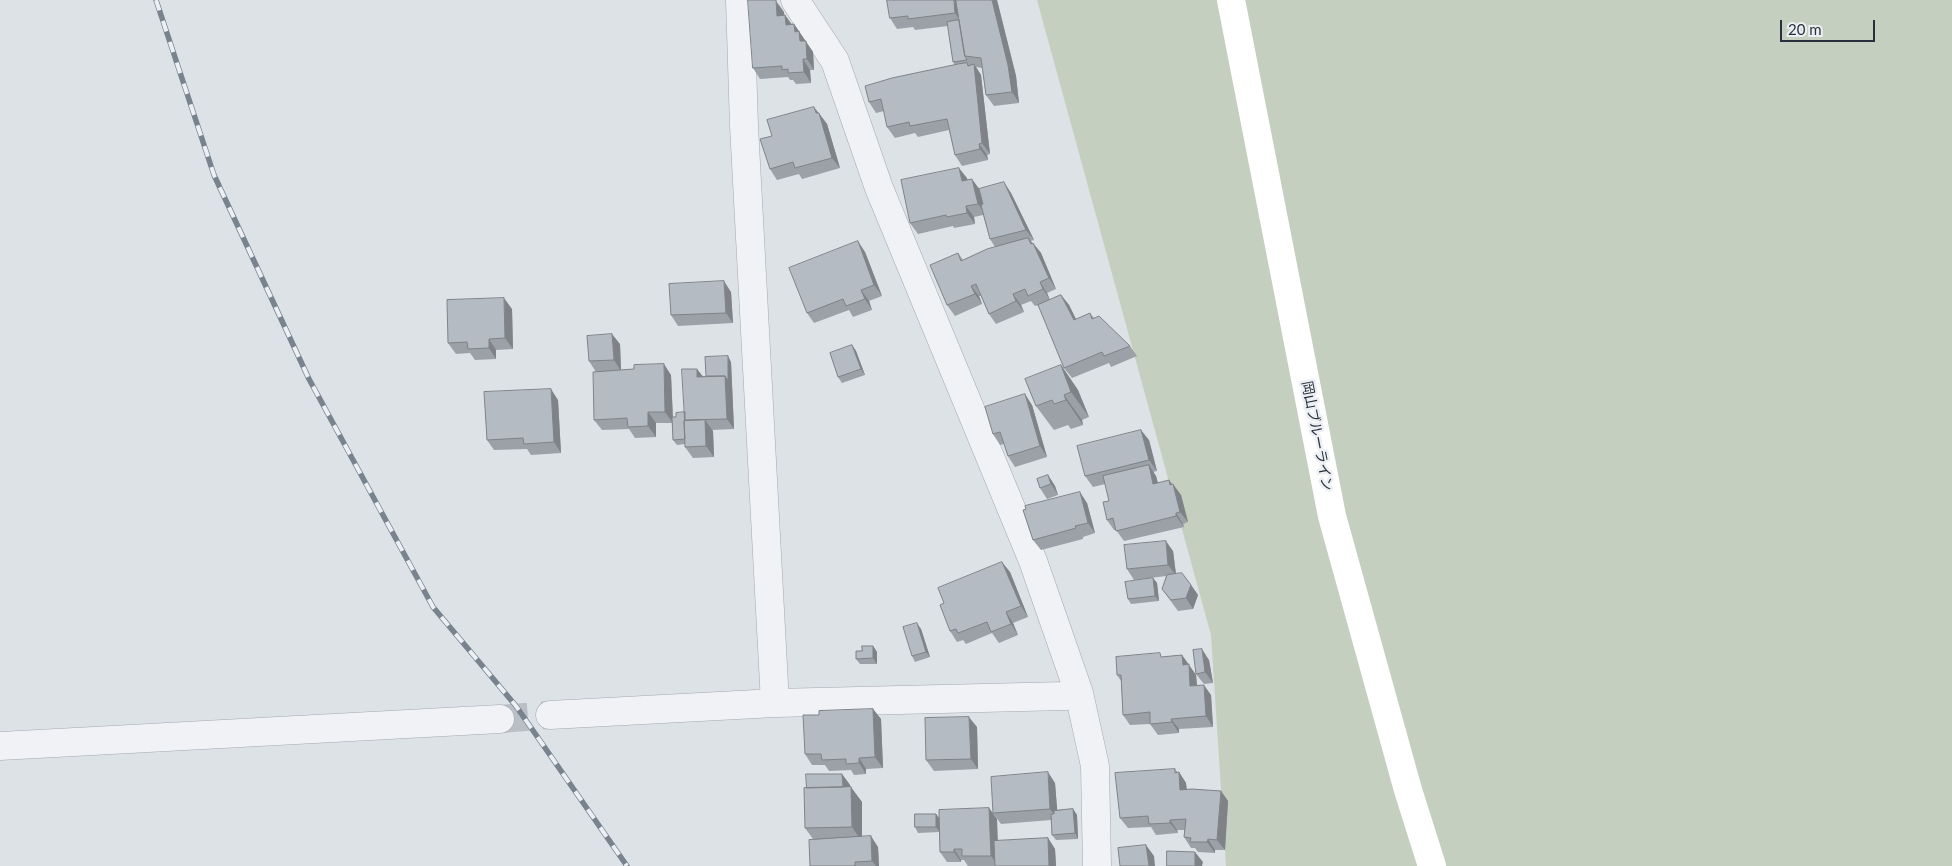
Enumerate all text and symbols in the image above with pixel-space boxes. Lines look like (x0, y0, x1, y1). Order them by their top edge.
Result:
scale bar (1782, 10, 1877, 42)
text: 20 m (1788, 20, 1822, 38)
street label: 岡山ブルーライン (1298, 379, 1336, 493)

